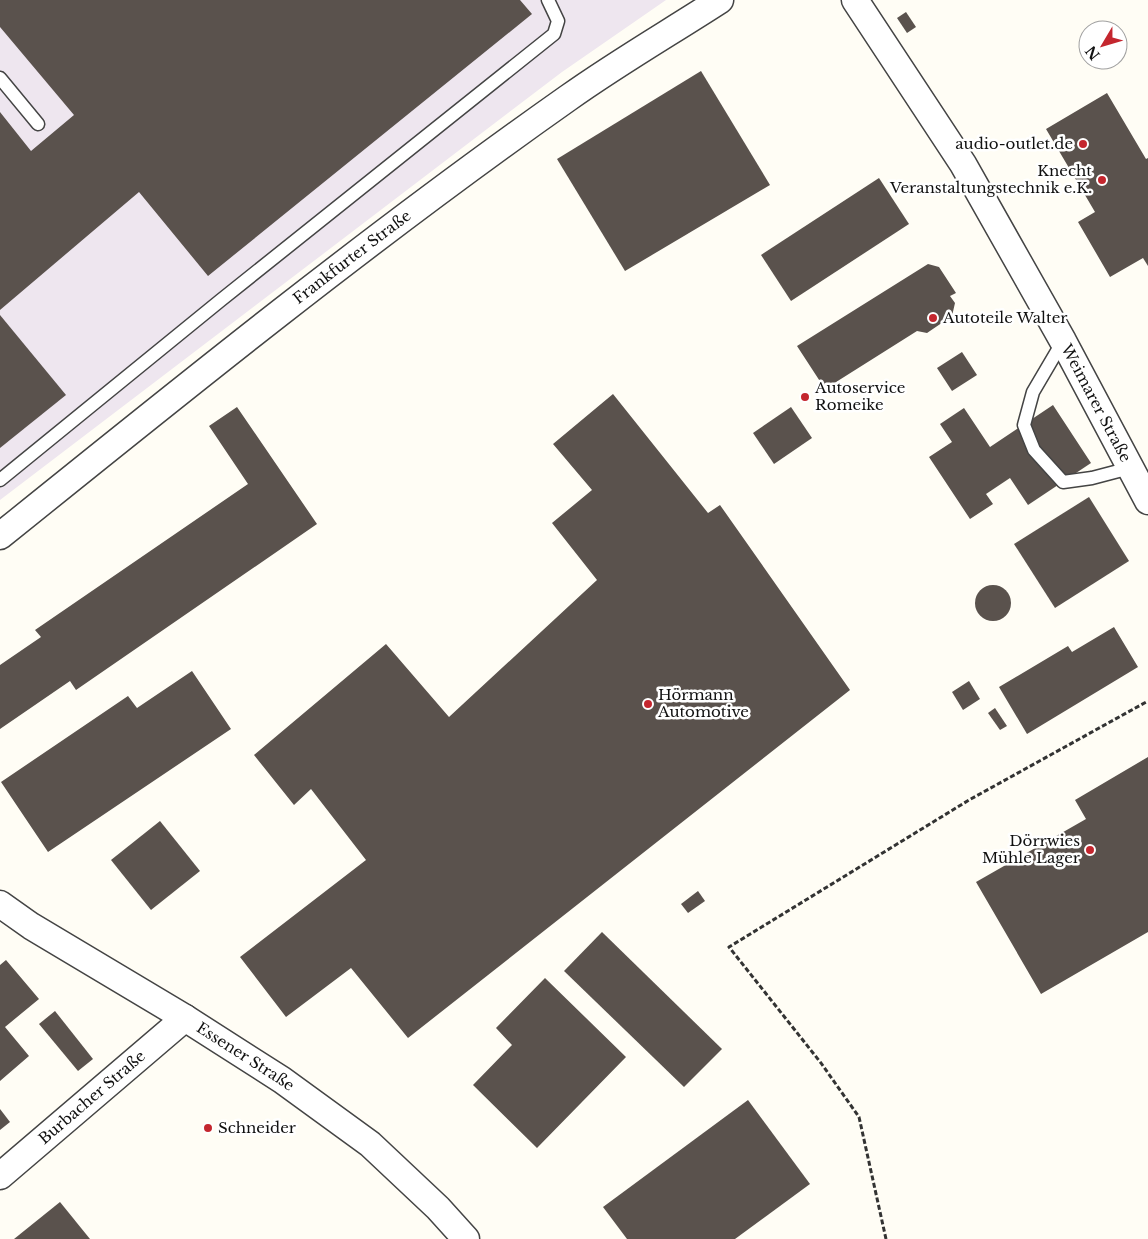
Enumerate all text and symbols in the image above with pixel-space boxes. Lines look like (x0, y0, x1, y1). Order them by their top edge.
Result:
north arrow (1078, 20, 1128, 70)
text: N (1082, 42, 1104, 64)
place label: audio-outlet.de (955, 134, 1073, 153)
marker: audio-outlet.de (1077, 138, 1089, 150)
place label: Knecht Veranstaltungstechnik e.K. (889, 161, 1092, 197)
marker: Knecht Veranstaltungstechnik e.K. (1096, 174, 1108, 186)
street label: Frankfurter Straße (289, 206, 414, 308)
place label: Autoteile Walter (942, 308, 1068, 327)
marker: Autoteile Walter (927, 312, 939, 324)
street label: Weimarer Straße (1057, 340, 1136, 465)
place label: Autoservice Romeike (814, 378, 905, 414)
marker: Autoservice Romeike (799, 391, 811, 403)
place label: Hörmann Automotive (657, 685, 749, 721)
marker: Hörmann Automotive (642, 698, 654, 710)
place label: Dörrwies Mühle Lager (982, 831, 1081, 867)
marker: Dörrwies Mühle Lager (1084, 844, 1096, 856)
street label: Essener Straße (193, 1018, 298, 1095)
street label: Burbacher Straße (34, 1046, 149, 1148)
place label: Schneider (218, 1118, 297, 1137)
marker: Schneider (202, 1122, 214, 1134)

